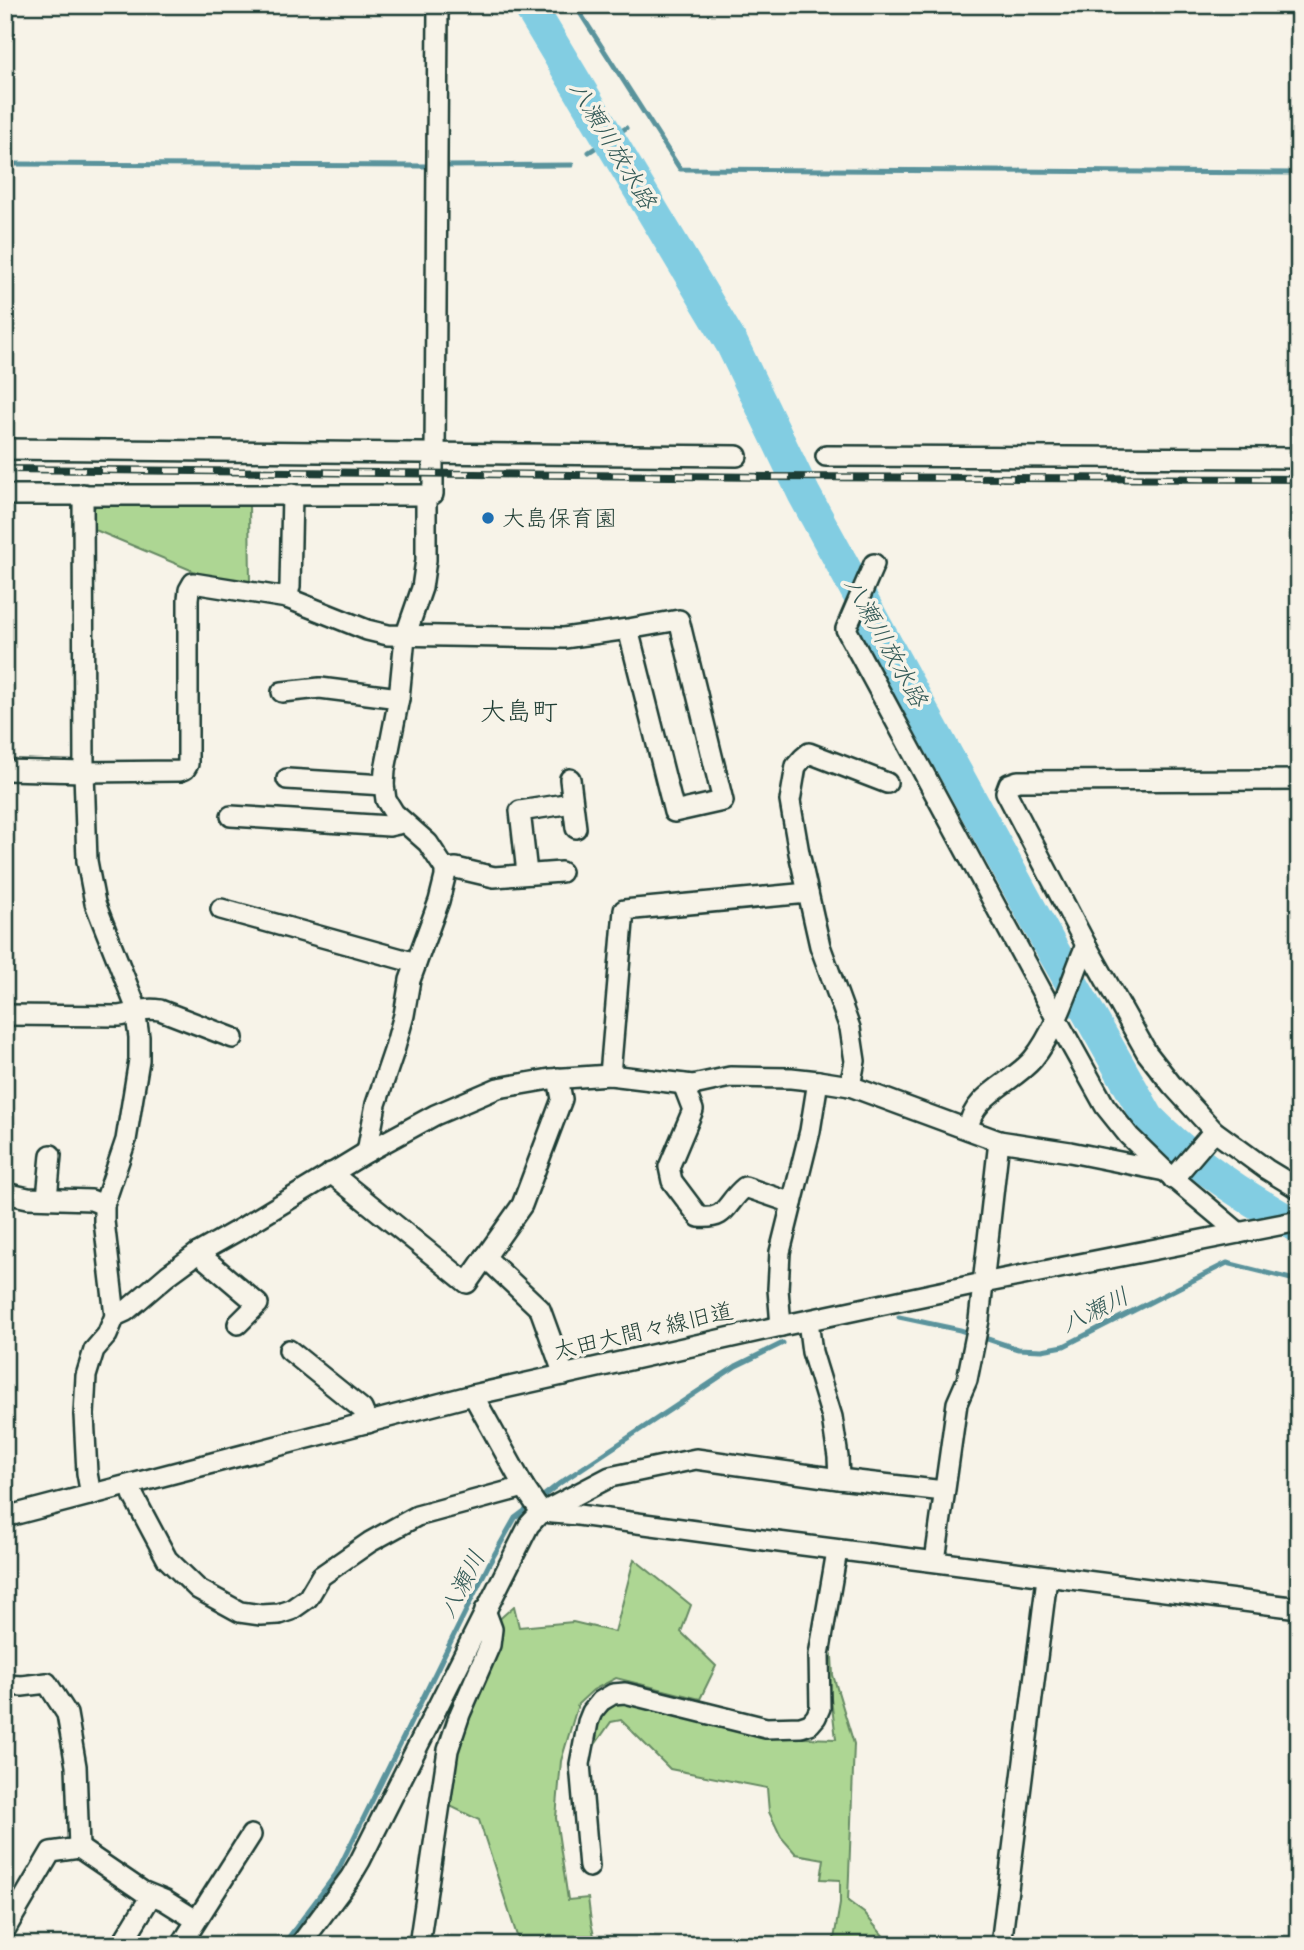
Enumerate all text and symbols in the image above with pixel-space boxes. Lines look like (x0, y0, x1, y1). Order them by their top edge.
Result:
water label: 八瀬川放水路 (564, 76, 663, 216)
place label: 大島保育園 (502, 505, 617, 532)
marker: 大島保育園 (480, 510, 496, 526)
water label: 八瀬川放水路 (839, 572, 934, 714)
district label: 大島町 (480, 697, 558, 727)
water label: 八瀬川 (1057, 1282, 1133, 1338)
street label: 太田大間々線旧道 (550, 1297, 736, 1365)
water label: 八瀬川 (433, 1546, 491, 1622)

